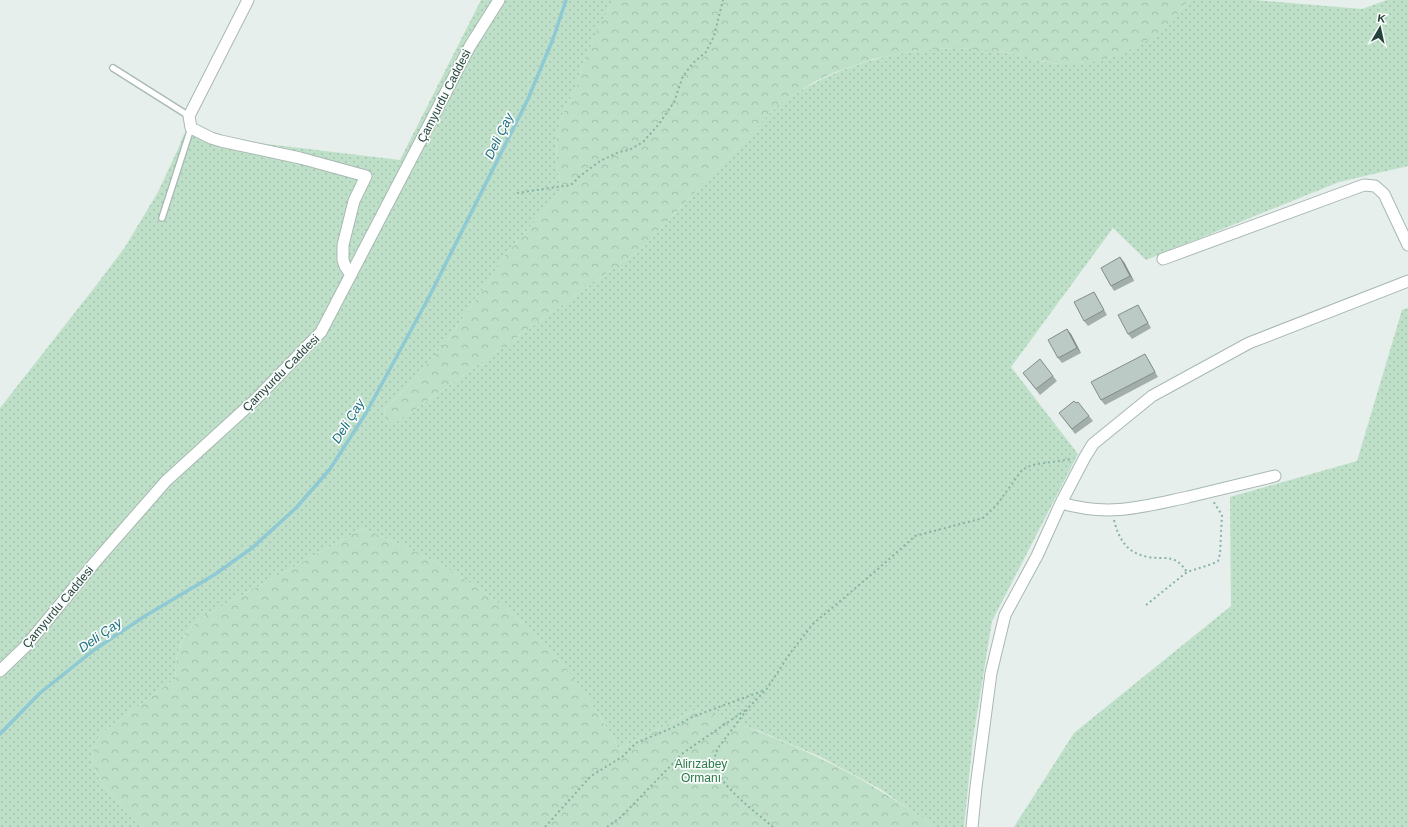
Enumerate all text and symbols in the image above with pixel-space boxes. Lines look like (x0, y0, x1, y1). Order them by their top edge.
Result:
north arrow (1360, 8, 1400, 48)
text: K (1377, 12, 1386, 25)
street label: Çamyurdu Caddesi (414, 47, 474, 145)
water label: Deli Çay (481, 109, 517, 161)
street label: Çamyurdu Caddesi (240, 332, 322, 414)
water label: Deli Çay (329, 395, 368, 446)
street label: Çamyurdu Caddesi (20, 563, 96, 651)
water label: Deli Çay (76, 614, 126, 655)
park label: Alirızabey Ormanı (675, 757, 727, 785)

